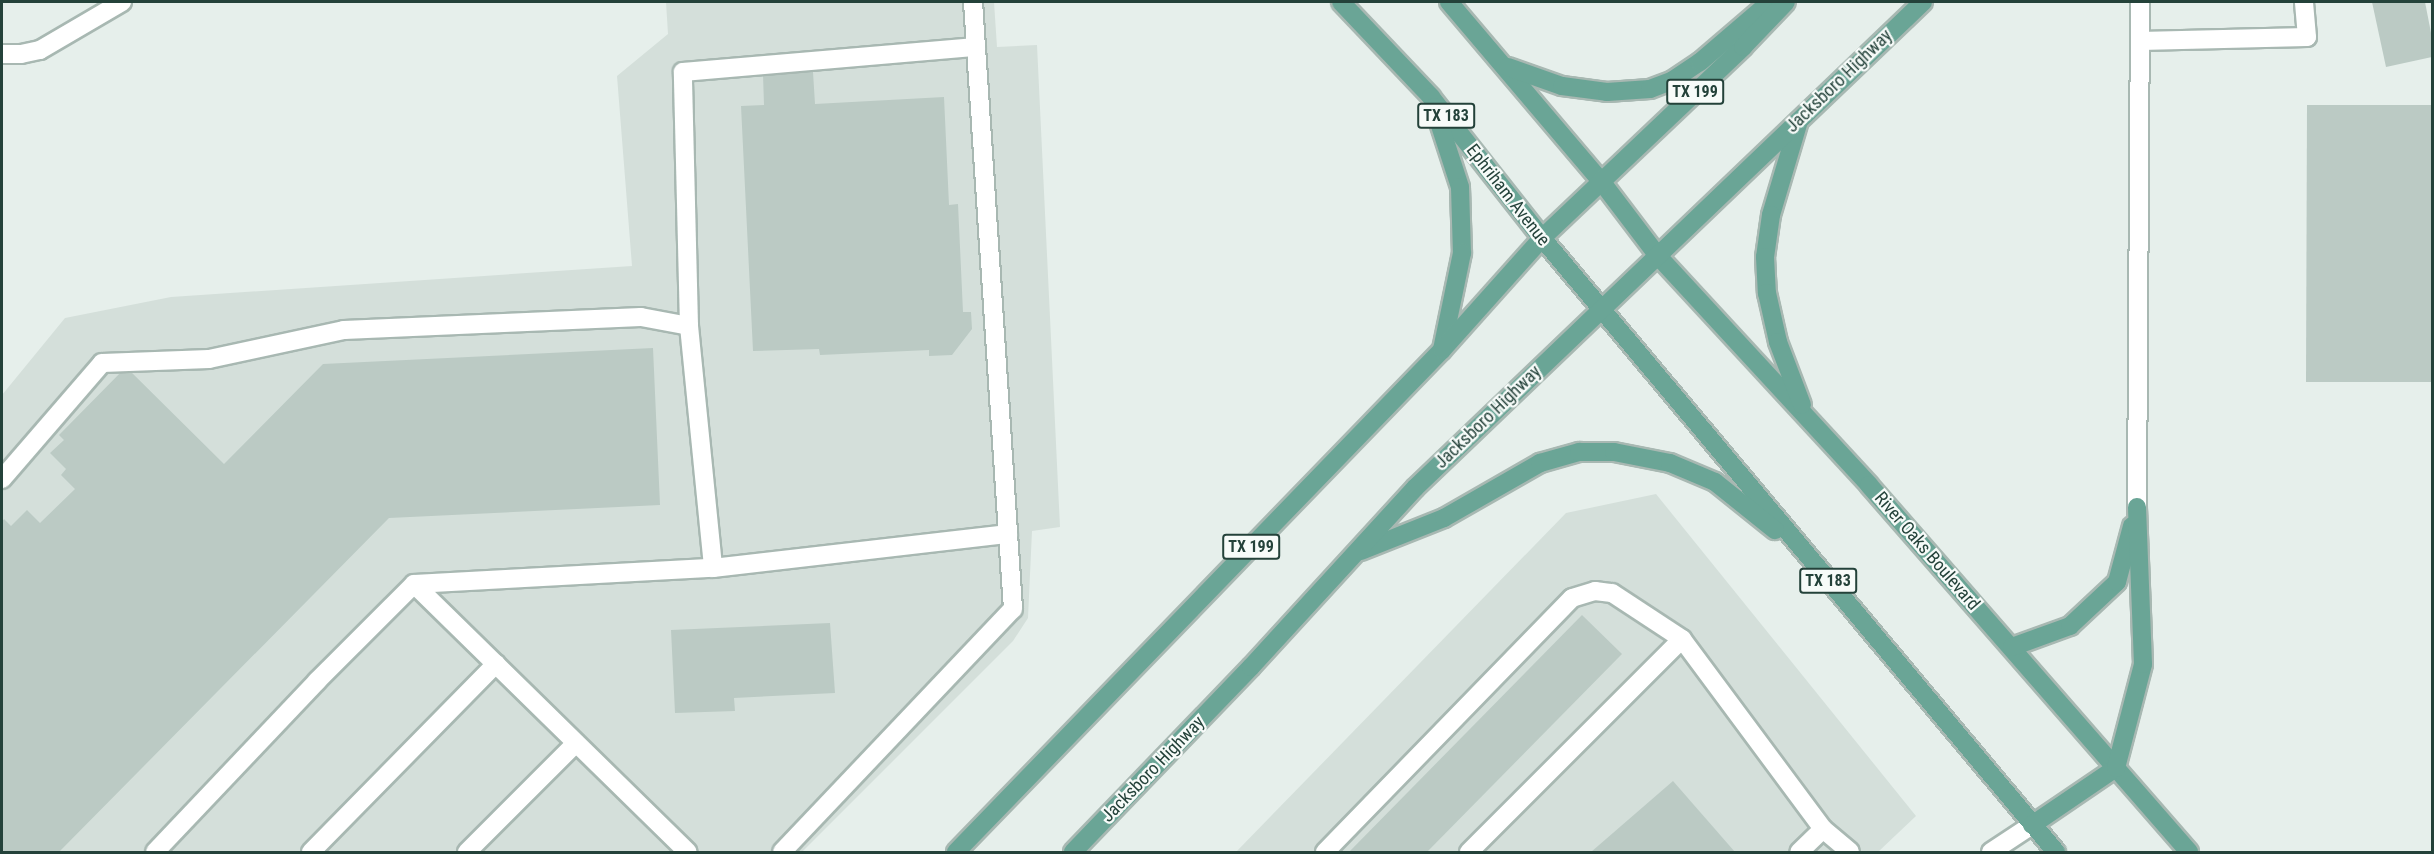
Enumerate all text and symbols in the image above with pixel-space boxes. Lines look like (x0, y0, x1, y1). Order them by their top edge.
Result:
street label: Jacksboro Highway (1782, 25, 1896, 137)
road number: TX 199 (1665, 79, 1725, 105)
road number: TX 183 (1416, 103, 1476, 129)
street label: Ephriham Avenue (1462, 140, 1554, 250)
street label: Jacksboro Highway (1431, 361, 1545, 473)
street label: River Oaks Boulevard (1870, 487, 1984, 615)
road number: TX 199 (1221, 534, 1281, 560)
road number: TX 183 (1798, 568, 1858, 594)
street label: Jacksboro Highway (1097, 712, 1209, 826)

